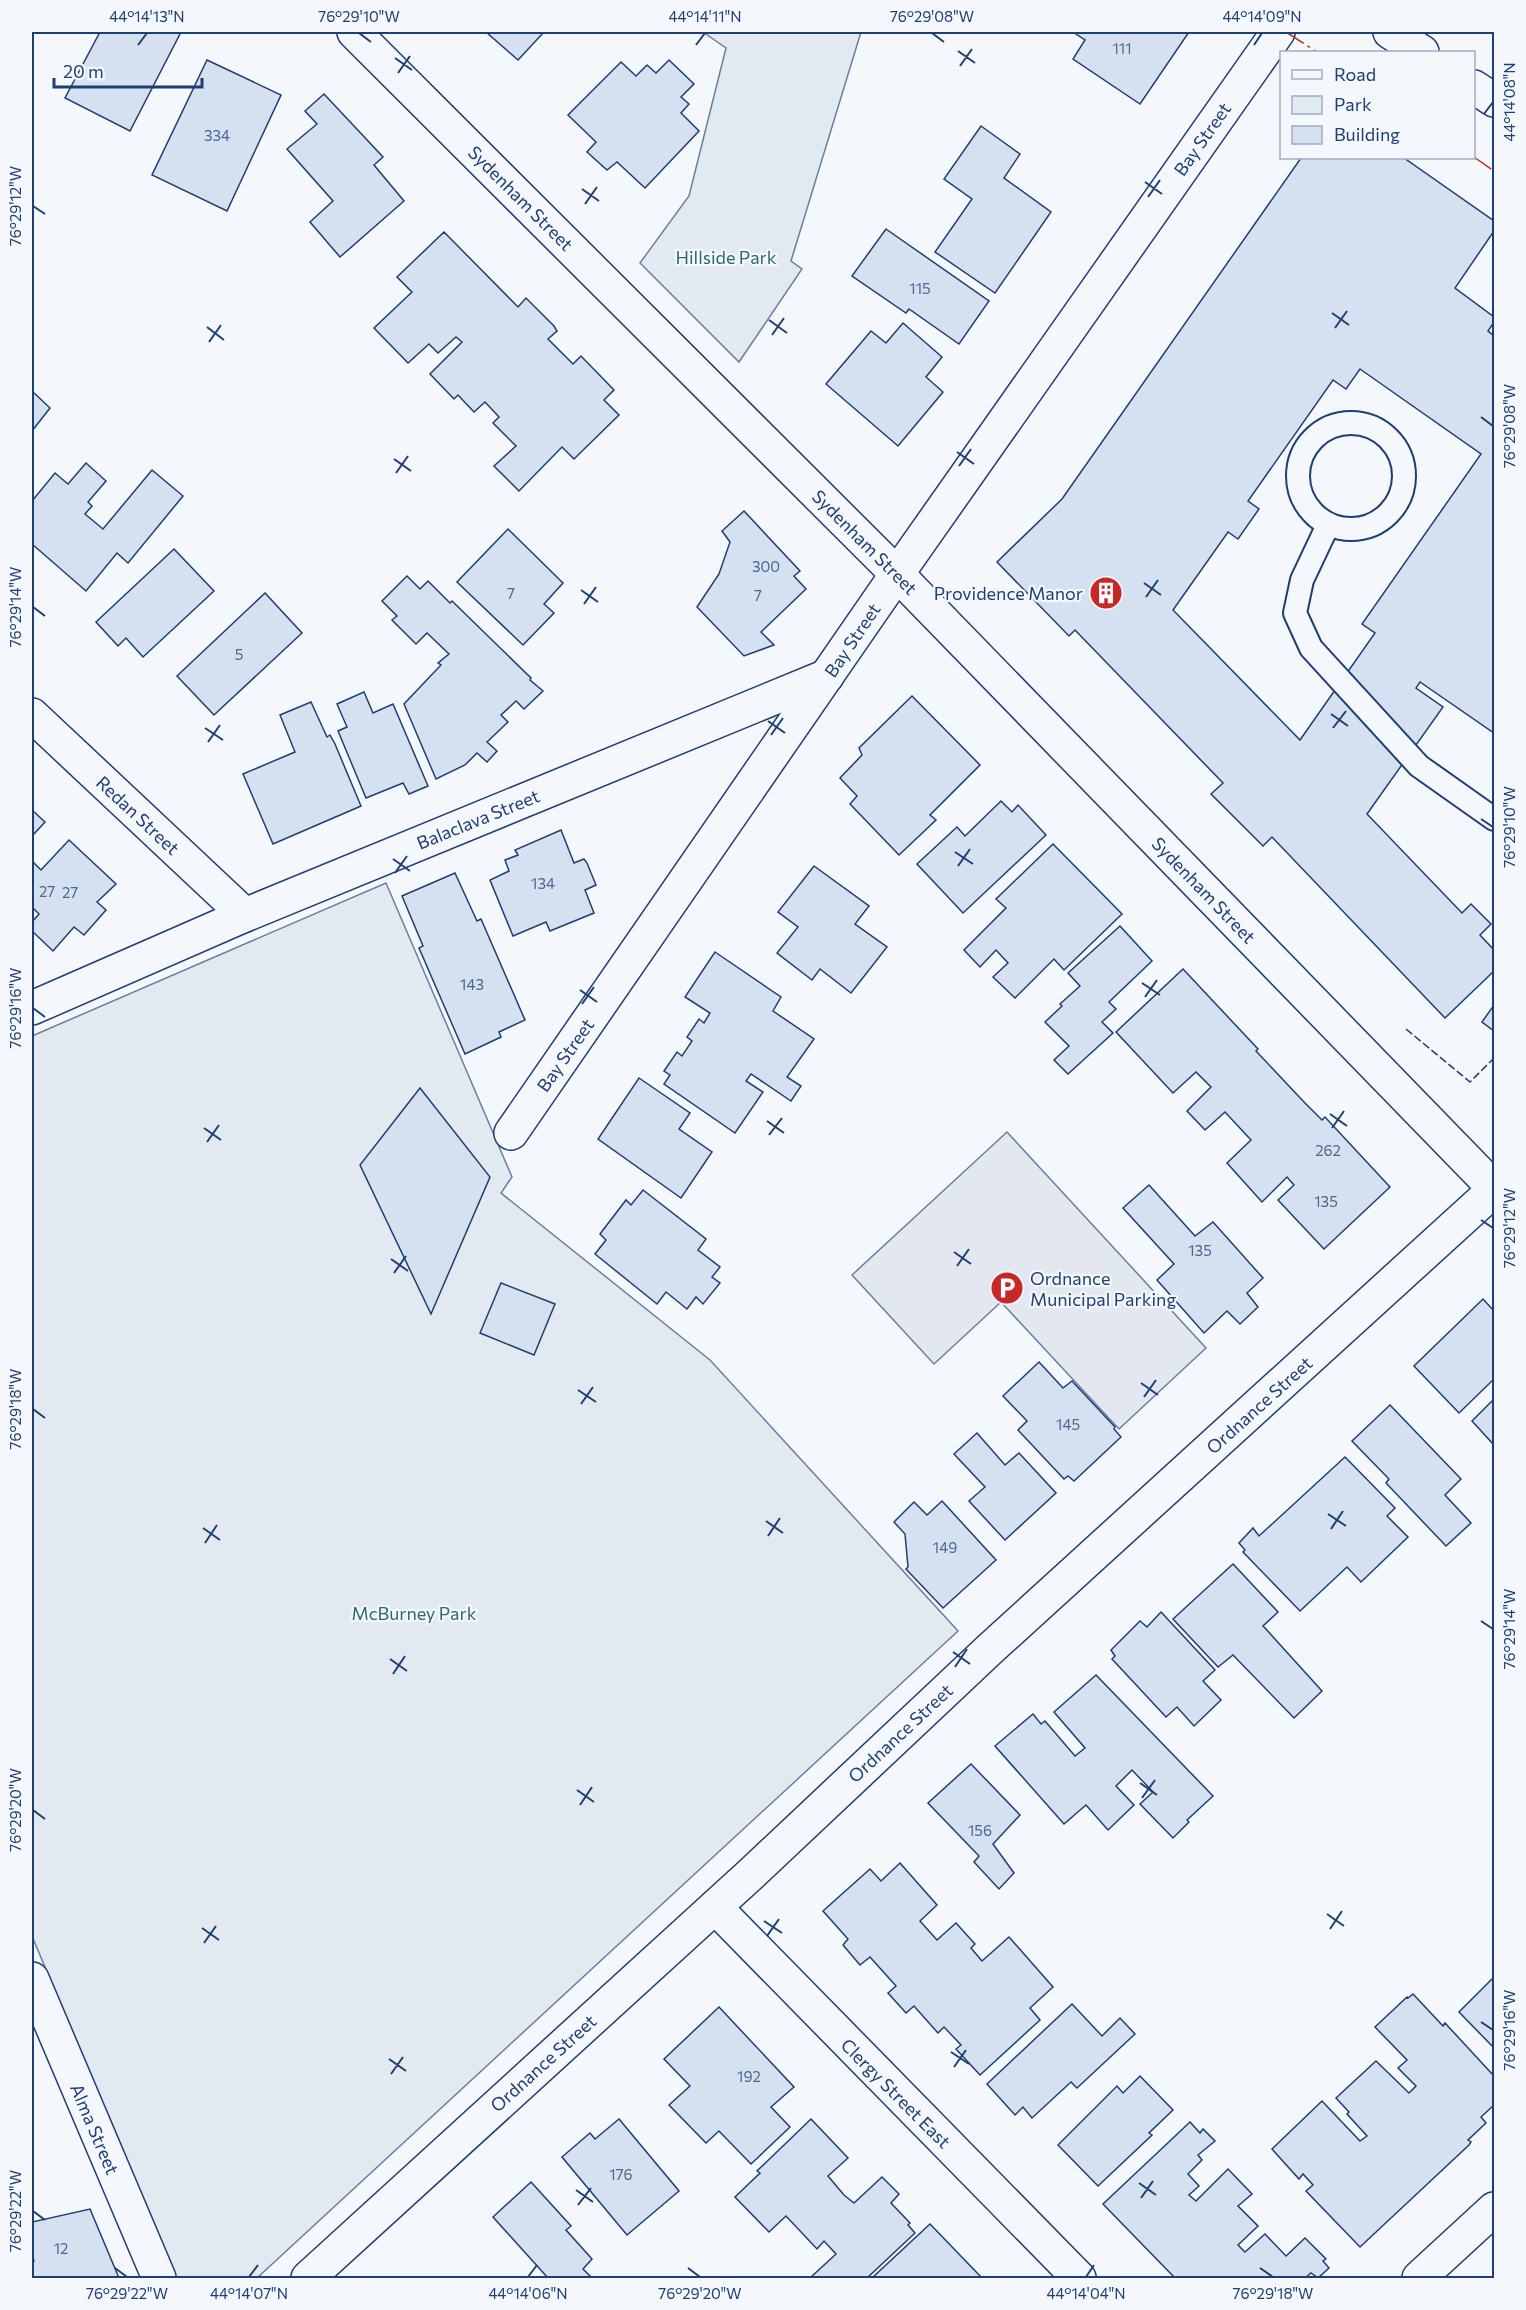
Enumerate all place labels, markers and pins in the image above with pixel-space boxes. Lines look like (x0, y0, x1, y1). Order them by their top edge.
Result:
building icon: Providence Manor (1088, 575, 1124, 611)
place label: Providence Manor (934, 582, 1083, 604)
place label: Ordnance Municipal Parking (1030, 1267, 1176, 1310)
parking icon: Ordnance Municipal Parking (989, 1270, 1025, 1306)

